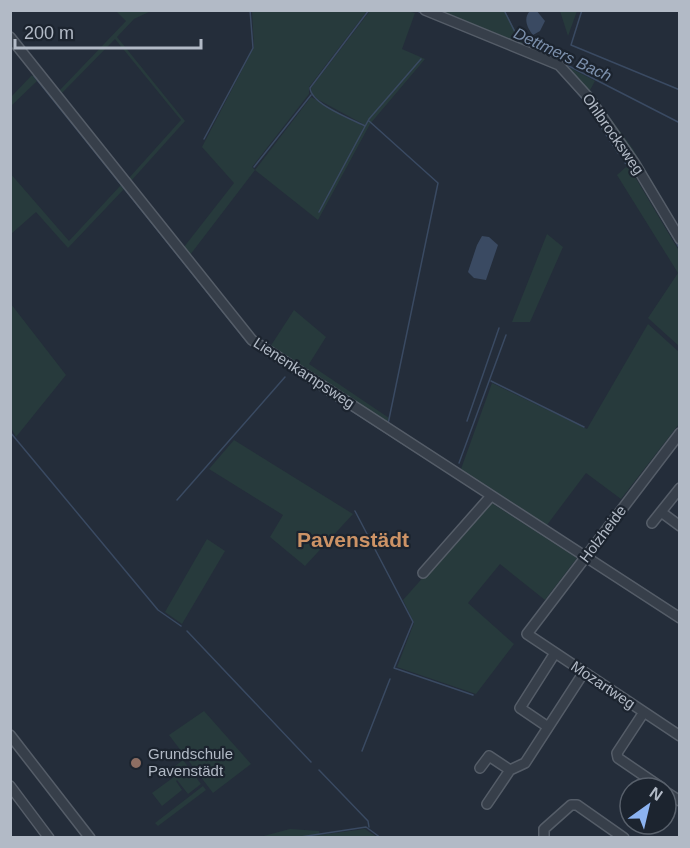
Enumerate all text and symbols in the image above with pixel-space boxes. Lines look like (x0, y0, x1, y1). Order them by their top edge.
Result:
scale bar (15, 12, 201, 50)
text: 200 m (24, 23, 74, 43)
water label: Dettmers Bach (511, 24, 614, 85)
street label: Ohlbrocksweg (579, 90, 648, 178)
street label: Lienenkampsweg (251, 334, 358, 412)
street label: Holzheide (576, 502, 629, 565)
district label: Pavenstädt (297, 528, 409, 551)
street label: Mozartweg (568, 657, 638, 712)
place label: Grundschule Pavenstädt (148, 745, 233, 779)
marker: Grundschule Pavenstädt (129, 756, 143, 770)
north arrow (618, 776, 678, 836)
text: N (647, 784, 666, 804)

